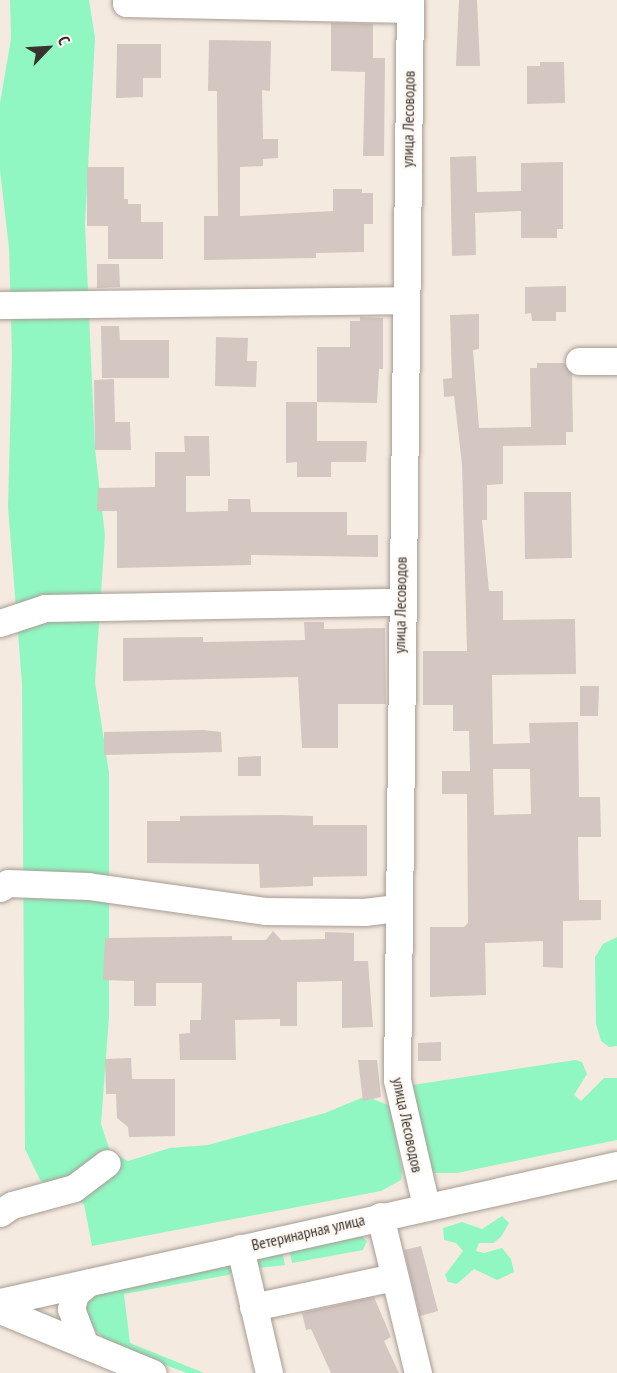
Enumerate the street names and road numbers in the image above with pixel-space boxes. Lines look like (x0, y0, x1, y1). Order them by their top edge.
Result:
street label: улица Лесоводов (398, 70, 418, 168)
street label: улица Лесоводов (390, 556, 410, 654)
street label: улица Лесоводов (389, 1076, 427, 1174)
street label: Ветеринарная улица (249, 1210, 367, 1254)

